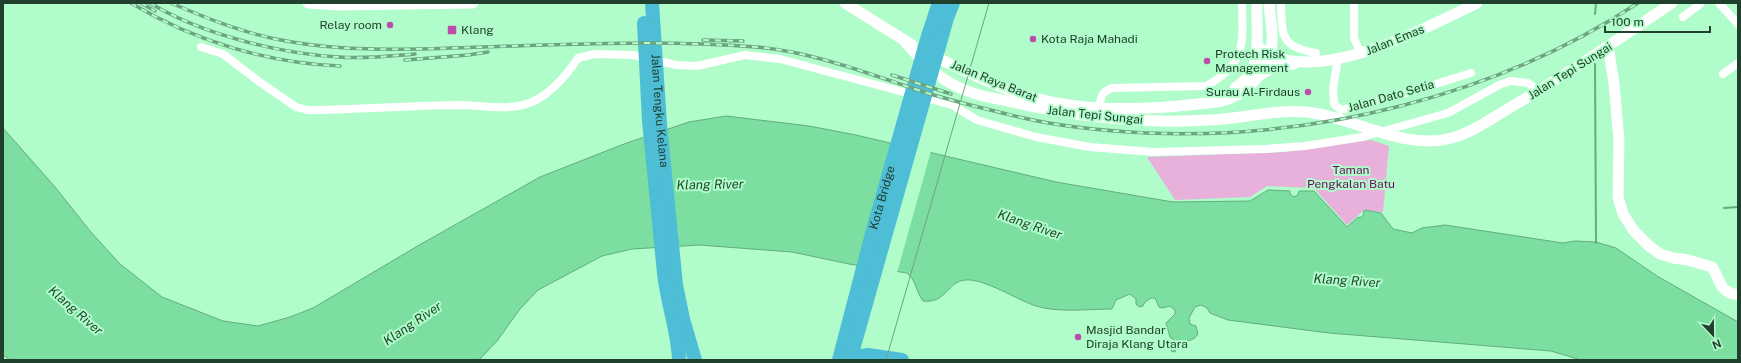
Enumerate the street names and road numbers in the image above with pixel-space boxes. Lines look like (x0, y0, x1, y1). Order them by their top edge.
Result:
street label: Jalan Emas (1364, 22, 1426, 58)
street label: Jalan Tepi Sungai (1525, 40, 1615, 102)
street label: Jalan Tengku Kelana (648, 54, 671, 168)
street label: Jalan Raya Barat (949, 57, 1039, 105)
street label: Jalan Dato Setia (1346, 77, 1436, 115)
street label: Jalan Tepi Sungai (1046, 103, 1144, 127)
street label: Kota Bridge (867, 164, 898, 231)

